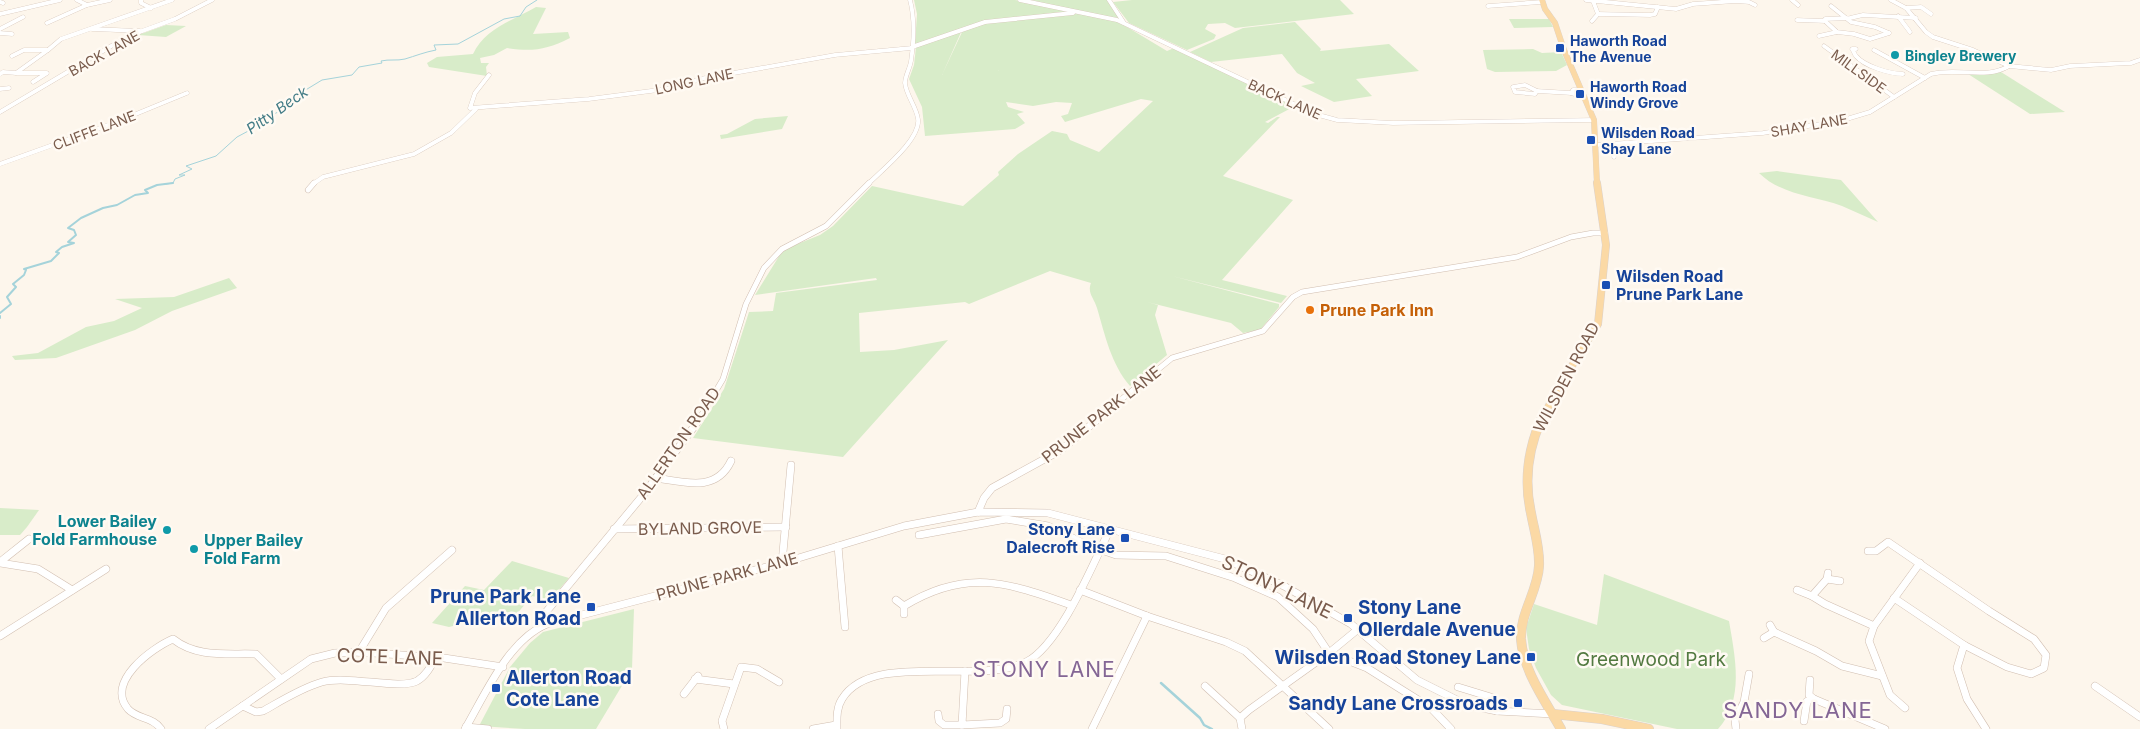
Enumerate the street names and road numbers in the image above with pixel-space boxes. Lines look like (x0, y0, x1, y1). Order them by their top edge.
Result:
street label: BACK LANE (66, 27, 142, 79)
street label: MILLSIDE (1828, 45, 1890, 97)
street label: LONG LANE (653, 64, 735, 98)
street label: BACK LANE (1246, 75, 1324, 123)
street label: CLIFFE LANE (50, 106, 138, 154)
street label: SHAY LANE (1769, 110, 1849, 140)
street label: WILSDEN ROAD (1529, 319, 1603, 435)
street label: PRUNE PARK LANE (1037, 361, 1165, 467)
street label: ALLERTON ROAD (632, 383, 724, 503)
street label: BYLAND GROVE (638, 517, 762, 539)
street label: PRUNE PARK LANE (654, 547, 800, 605)
street label: STONY LANE (1218, 550, 1336, 624)
street label: COTE LANE (336, 644, 444, 670)

